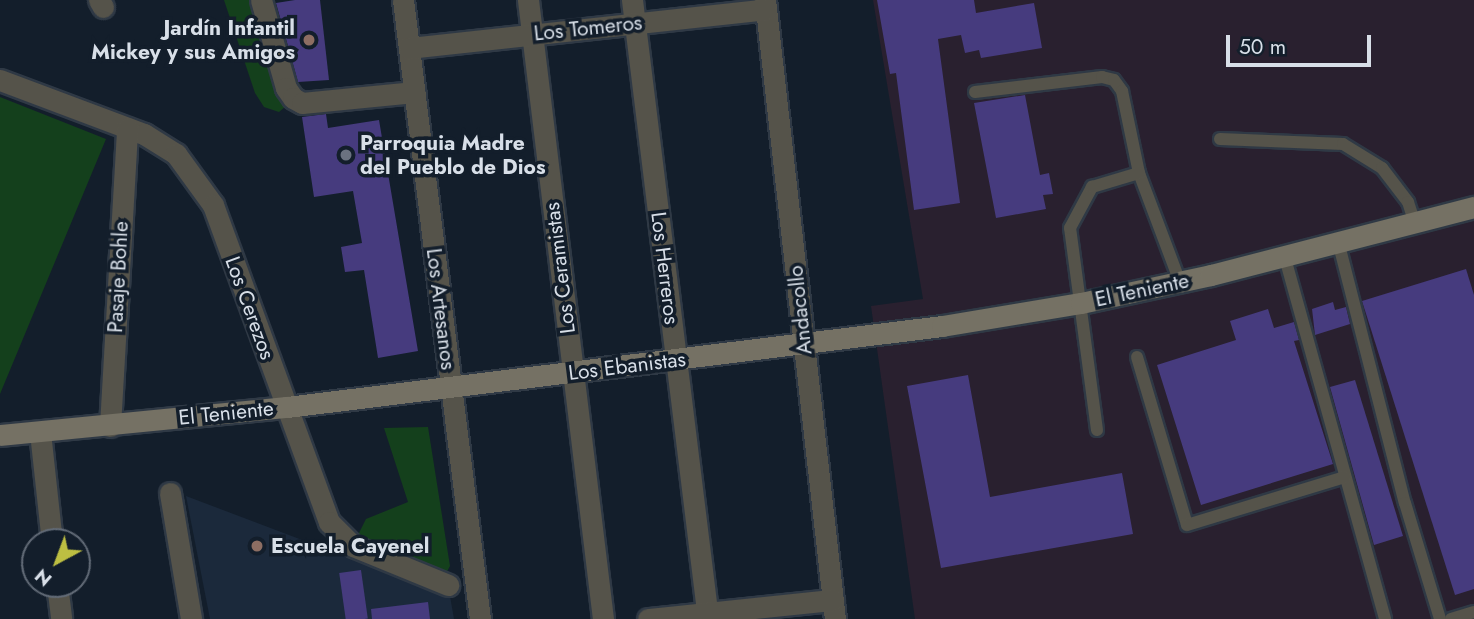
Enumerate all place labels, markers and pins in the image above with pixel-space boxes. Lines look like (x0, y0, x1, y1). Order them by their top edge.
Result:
place label: Jardín Infantil Mickey y sus Amigos (91, 15, 295, 65)
marker: Jardín Infantil Mickey y sus Amigos (301, 32, 317, 48)
place label: Parroquia Madre del Pueblo de Dios (360, 130, 545, 180)
marker: Parroquia Madre del Pueblo de Dios (338, 147, 354, 163)
place label: Escuela Cayenel (271, 533, 429, 559)
marker: Escuela Cayenel (249, 538, 265, 554)

